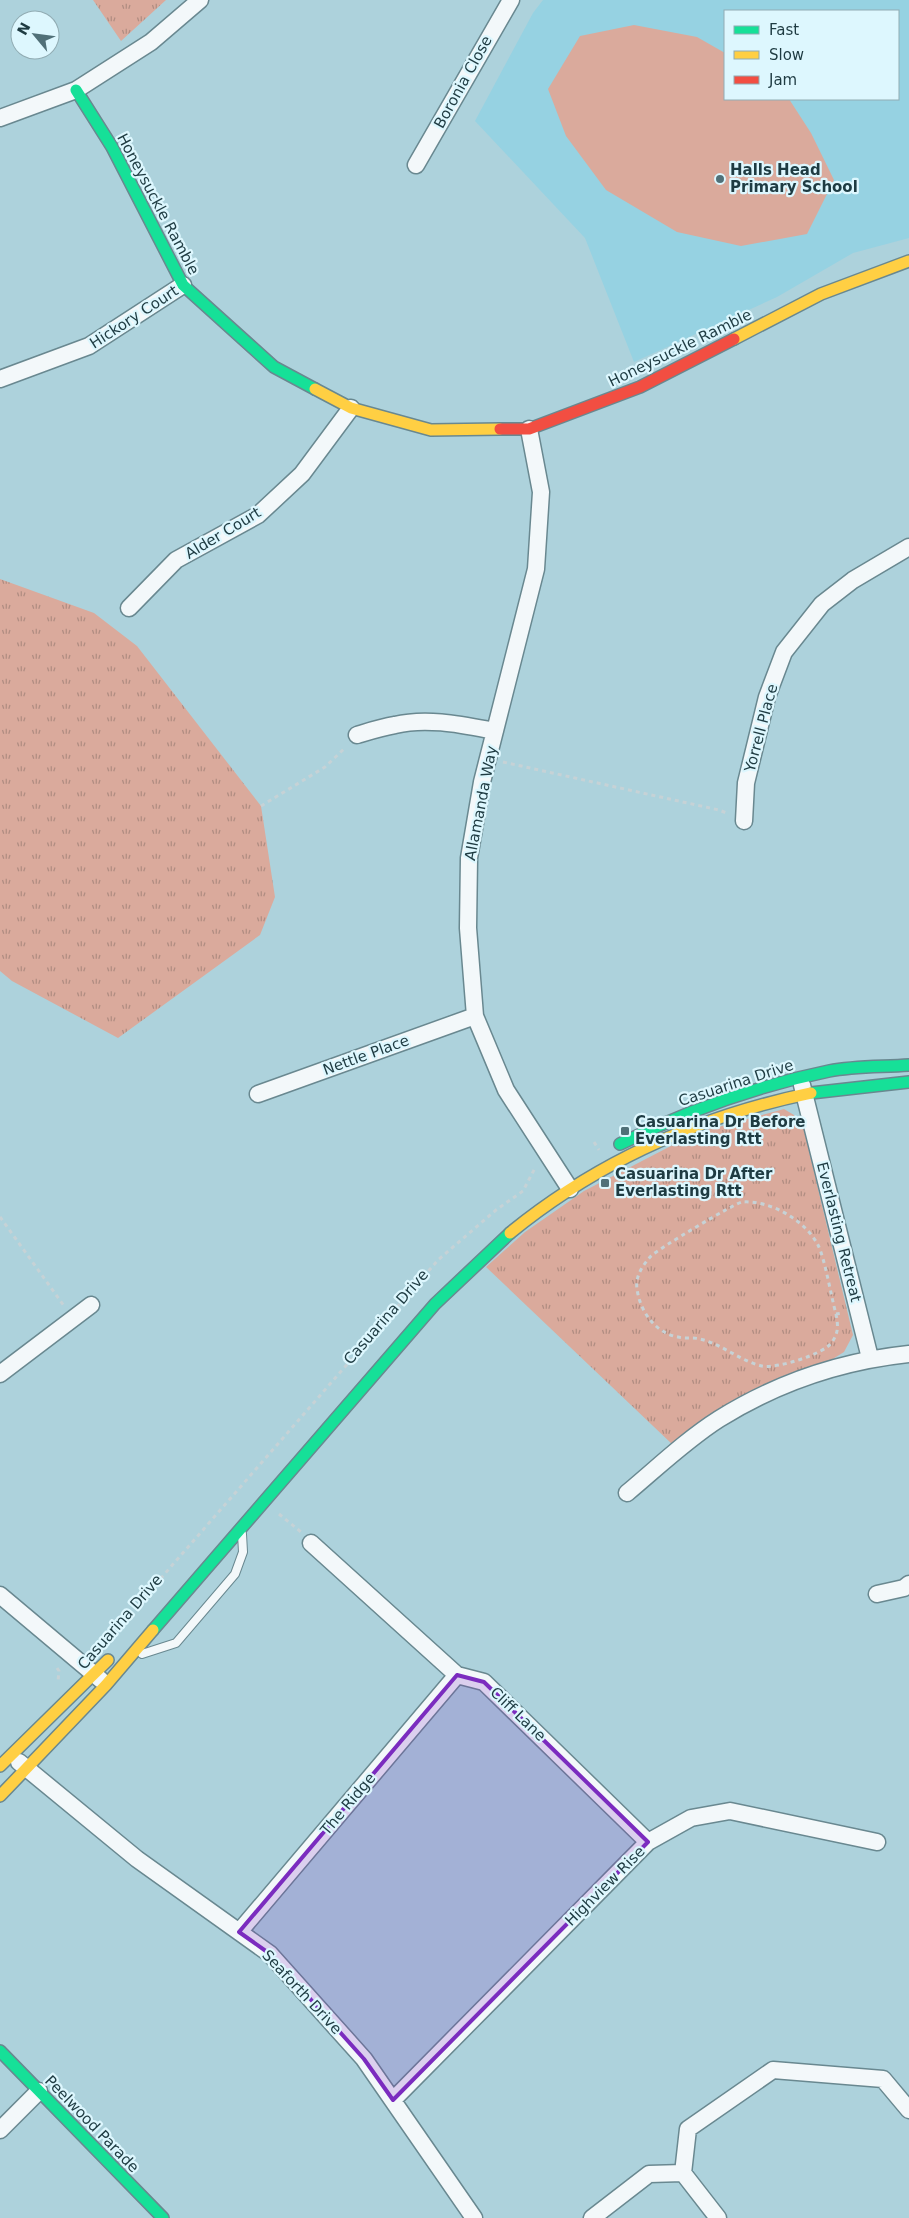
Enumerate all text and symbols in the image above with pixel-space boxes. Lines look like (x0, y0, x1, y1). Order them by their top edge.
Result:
north arrow (10, 10, 60, 60)
legend (724, 10, 899, 100)
text: N (14, 20, 33, 38)
text: Fast (769, 21, 799, 39)
street label: Boronia Close (430, 33, 496, 131)
text: Slow (769, 46, 804, 64)
text: Jam (768, 71, 797, 89)
street label: Honeysuckle Ramble (113, 130, 203, 278)
place label: Halls Head Primary School (730, 161, 858, 196)
marker: Halls Head Primary School (714, 173, 726, 185)
street label: Hickory Court (86, 282, 182, 352)
street label: Honeysuckle Ramble (605, 305, 755, 391)
street label: Alder Court (182, 503, 264, 563)
street label: Yorrell Place (740, 682, 781, 775)
street label: Allamanda Way (461, 744, 501, 862)
street label: Nettle Place (321, 1031, 411, 1079)
street label: Casuarina Drive (676, 1056, 796, 1110)
place label: Casuarina Dr Before Everlasting Rtt (635, 1113, 806, 1148)
marker: Casuarina Dr Before Everlasting Rtt (619, 1125, 631, 1137)
street label: Everlasting Retreat (813, 1160, 865, 1304)
place label: Casuarina Dr After Everlasting Rtt (615, 1165, 773, 1200)
marker: Casuarina Dr After Everlasting Rtt (599, 1177, 611, 1189)
street label: Casuarina Drive (340, 1266, 432, 1368)
street label: Casuarina Drive (74, 1571, 166, 1673)
street label: Cliff Lane (486, 1683, 550, 1745)
street label: The Ridge (316, 1769, 379, 1839)
street label: Highview Rise (561, 1842, 649, 1930)
street label: Seaforth Drive (258, 1946, 346, 2038)
street label: Peelwood Parade (41, 2072, 143, 2176)

